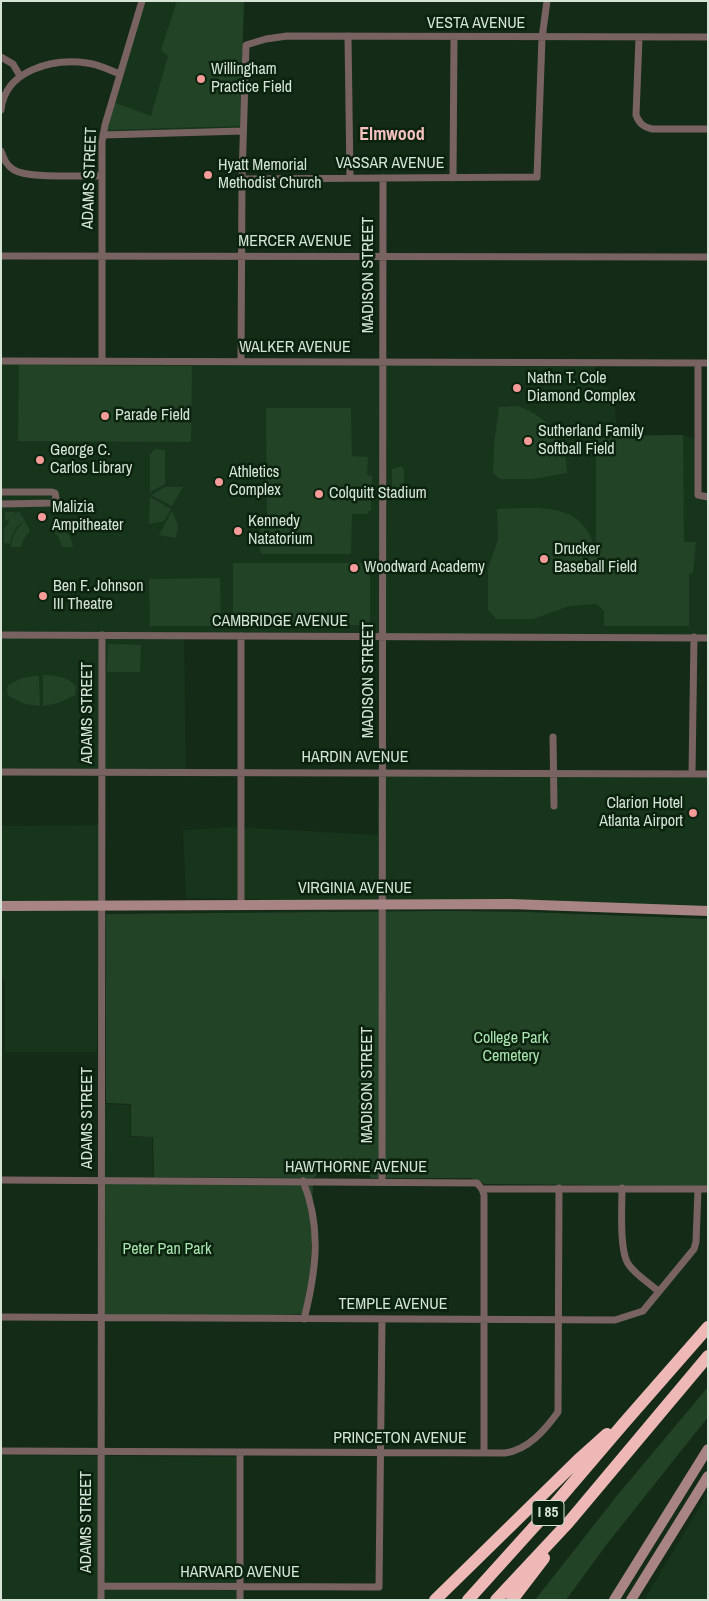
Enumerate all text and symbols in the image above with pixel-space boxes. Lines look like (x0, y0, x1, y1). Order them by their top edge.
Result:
street label: VESTA AVENUE (427, 14, 525, 34)
place label: Willingham Practice Field (211, 60, 292, 98)
marker: Willingham Practice Field (195, 73, 207, 85)
district label: Elmwood (359, 124, 425, 146)
street label: ADAMS STREET (79, 127, 101, 229)
street label: VASSAR AVENUE (336, 154, 444, 174)
place label: Hyatt Memorial Methodist Church (218, 156, 322, 194)
marker: Hyatt Memorial Methodist Church (202, 169, 214, 181)
street label: MADISON STREET (359, 217, 379, 333)
street label: MERCER AVENUE (238, 232, 352, 252)
street label: WALKER AVENUE (239, 338, 351, 358)
place label: Nathn T. Cole Diamond Complex (527, 369, 636, 407)
marker: Nathn T. Cole Diamond Complex (511, 382, 523, 394)
place label: Parade Field (115, 406, 190, 426)
marker: Parade Field (99, 410, 111, 422)
place label: Sutherland Family Softball Field (538, 422, 644, 460)
marker: Sutherland Family Softball Field (522, 435, 534, 447)
place label: George C. Carlos Library (50, 441, 132, 479)
marker: George C. Carlos Library (34, 454, 46, 466)
place label: Athletics Complex (229, 463, 281, 501)
marker: Athletics Complex (213, 476, 225, 488)
place label: Colquitt Stadium (329, 484, 427, 504)
marker: Colquitt Stadium (313, 488, 325, 500)
place label: Malizia Ampitheater (52, 498, 123, 536)
marker: Malizia Ampitheater (36, 511, 48, 523)
place label: Kennedy Natatorium (248, 512, 313, 550)
marker: Kennedy Natatorium (232, 525, 244, 537)
place label: Drucker Baseball Field (554, 540, 637, 578)
marker: Drucker Baseball Field (538, 553, 550, 565)
place label: Woodward Academy (364, 558, 485, 578)
marker: Woodward Academy (348, 562, 360, 574)
place label: Ben F. Johnson III Theatre (53, 577, 143, 615)
marker: Ben F. Johnson III Theatre (37, 590, 49, 602)
street label: CAMBRIDGE AVENUE (212, 612, 348, 632)
street label: MADISON STREET (359, 622, 379, 738)
street label: ADAMS STREET (78, 662, 98, 764)
street label: HARDIN AVENUE (302, 748, 408, 768)
place label: Clarion Hotel Atlanta Airport (599, 794, 683, 832)
marker: Clarion Hotel Atlanta Airport (687, 807, 699, 819)
street label: VIRGINIA AVENUE (298, 879, 412, 899)
street label: MADISON STREET (358, 1027, 378, 1143)
park label: College Park Cemetery (473, 1029, 549, 1067)
street label: ADAMS STREET (78, 1067, 98, 1169)
street label: HAWTHORNE AVENUE (285, 1158, 427, 1178)
park label: Peter Pan Park (123, 1240, 211, 1260)
street label: TEMPLE AVENUE (338, 1295, 448, 1315)
street label: PRINCETON AVENUE (333, 1429, 467, 1449)
street label: ADAMS STREET (77, 1471, 97, 1573)
road number: I 85 (532, 1500, 564, 1526)
street label: HARVARD AVENUE (180, 1563, 300, 1583)

